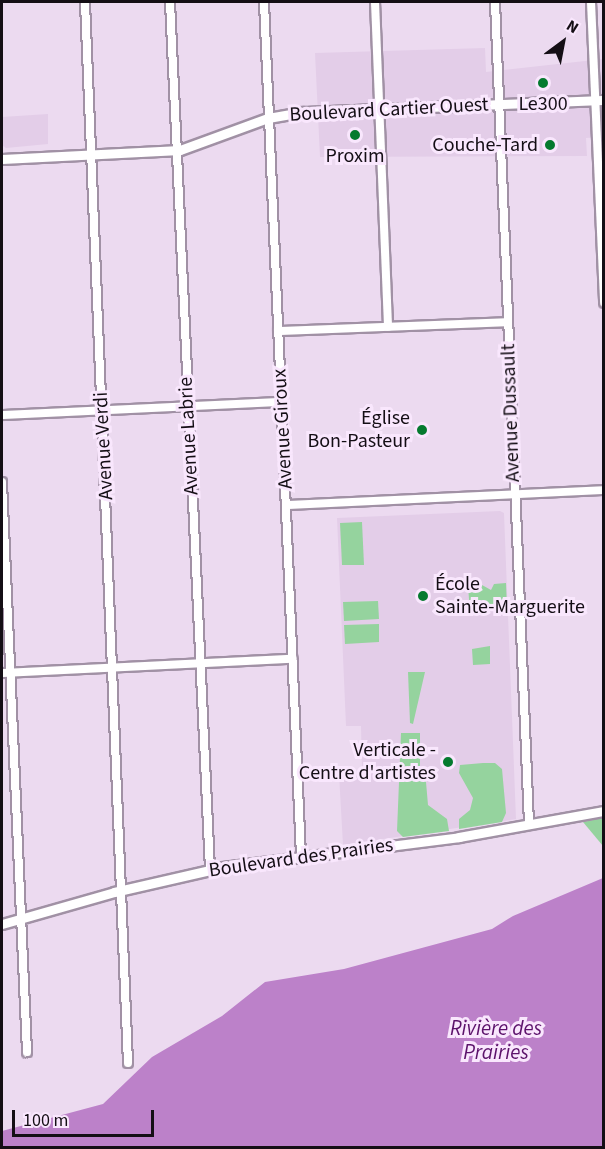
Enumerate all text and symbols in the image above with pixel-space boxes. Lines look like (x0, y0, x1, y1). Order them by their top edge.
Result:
north arrow (533, 12, 593, 72)
text: N (562, 15, 583, 39)
marker: Le300 (536, 76, 550, 90)
place label: Le300 (518, 92, 568, 116)
street label: Boulevard Cartier Ouest (289, 93, 489, 127)
marker: Proxim (348, 128, 362, 142)
place label: Couche-Tard (432, 133, 538, 157)
marker: Couche-Tard (543, 138, 557, 152)
place label: Proxim (326, 144, 384, 168)
street label: Avenue Dussault (497, 343, 525, 483)
street label: Avenue Giroux (268, 368, 298, 490)
street label: Avenue Labrie (174, 376, 204, 496)
street label: Avenue Verdi (89, 391, 119, 501)
place label: Église Bon-Pasteur (307, 406, 410, 453)
marker: Église Bon-Pasteur (415, 423, 429, 437)
place label: École Sainte-Marguerite (435, 572, 585, 619)
marker: École Sainte-Marguerite (416, 589, 430, 603)
place label: Verticale - Centre d'artistes (299, 738, 436, 785)
marker: Verticale - Centre d'artistes (441, 755, 455, 769)
street label: Boulevard des Prairies (207, 833, 395, 883)
water label: Rivière des Prairies (450, 1015, 542, 1065)
scale bar (15, 1098, 158, 1136)
text: 100 m (23, 1108, 68, 1133)

